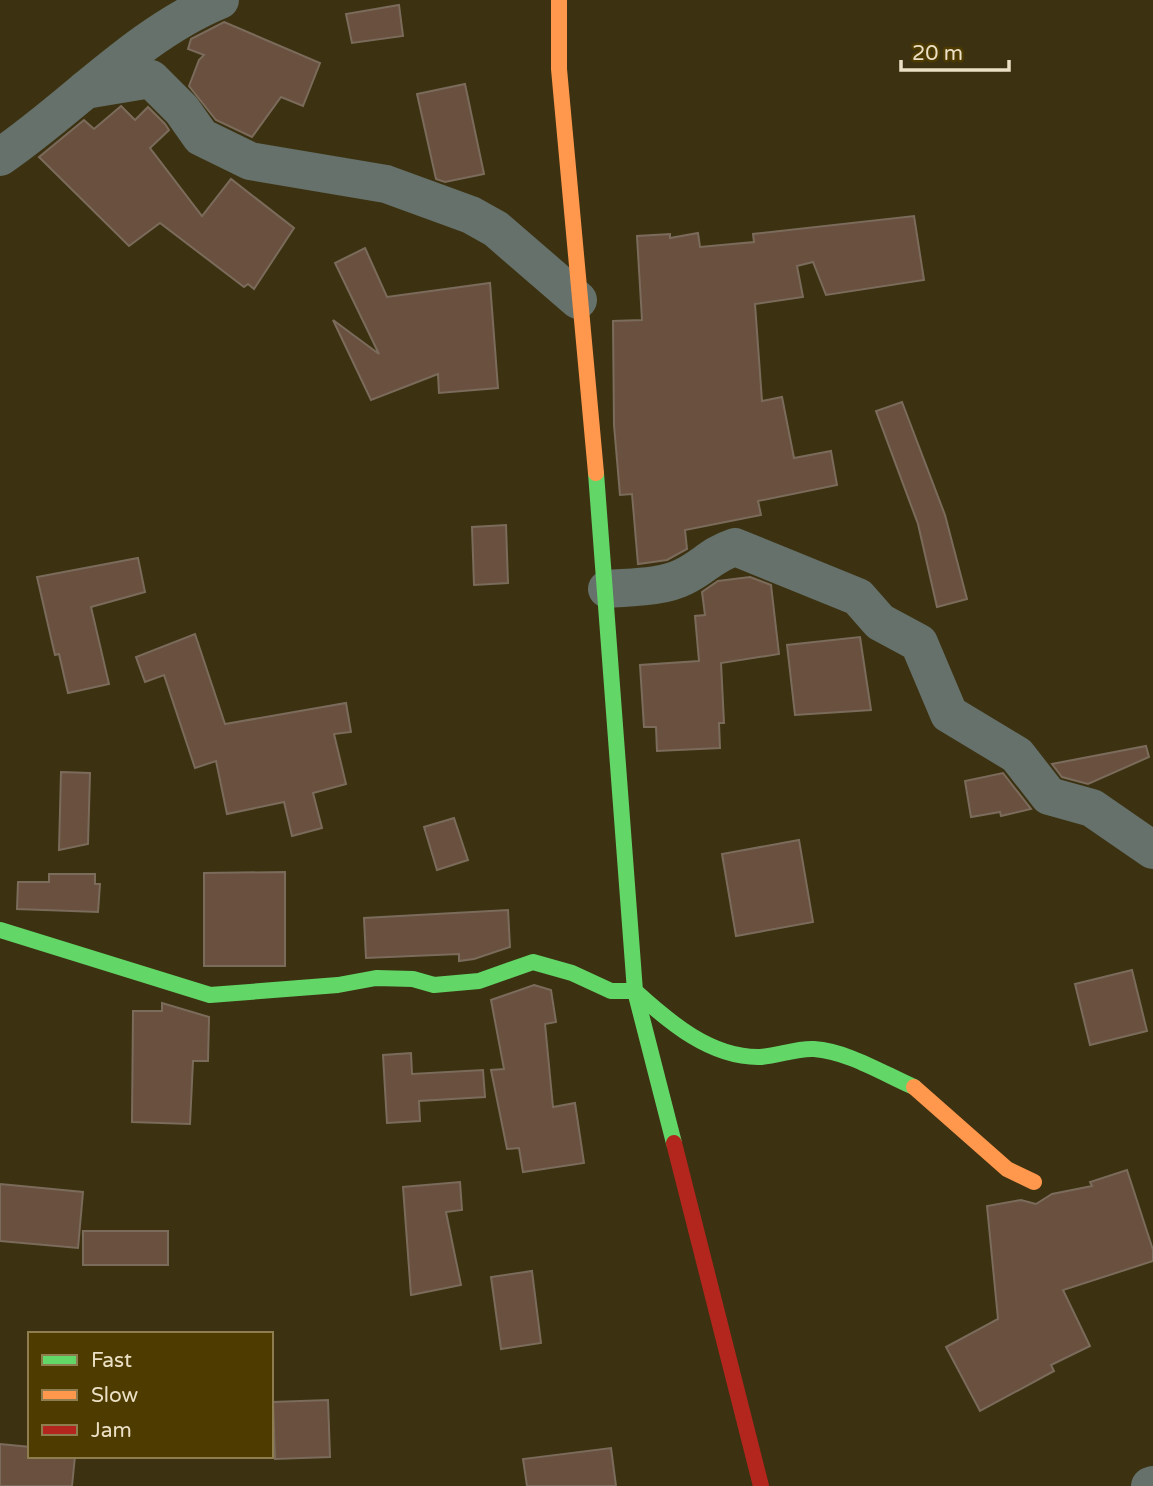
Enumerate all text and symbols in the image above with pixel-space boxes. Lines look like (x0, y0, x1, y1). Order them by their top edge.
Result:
scale bar (901, 28, 1010, 72)
text: 20 m (912, 41, 963, 66)
legend (28, 1332, 273, 1458)
text: Fast (91, 1348, 132, 1373)
text: Slow (91, 1383, 139, 1408)
text: Jam (91, 1418, 132, 1443)

